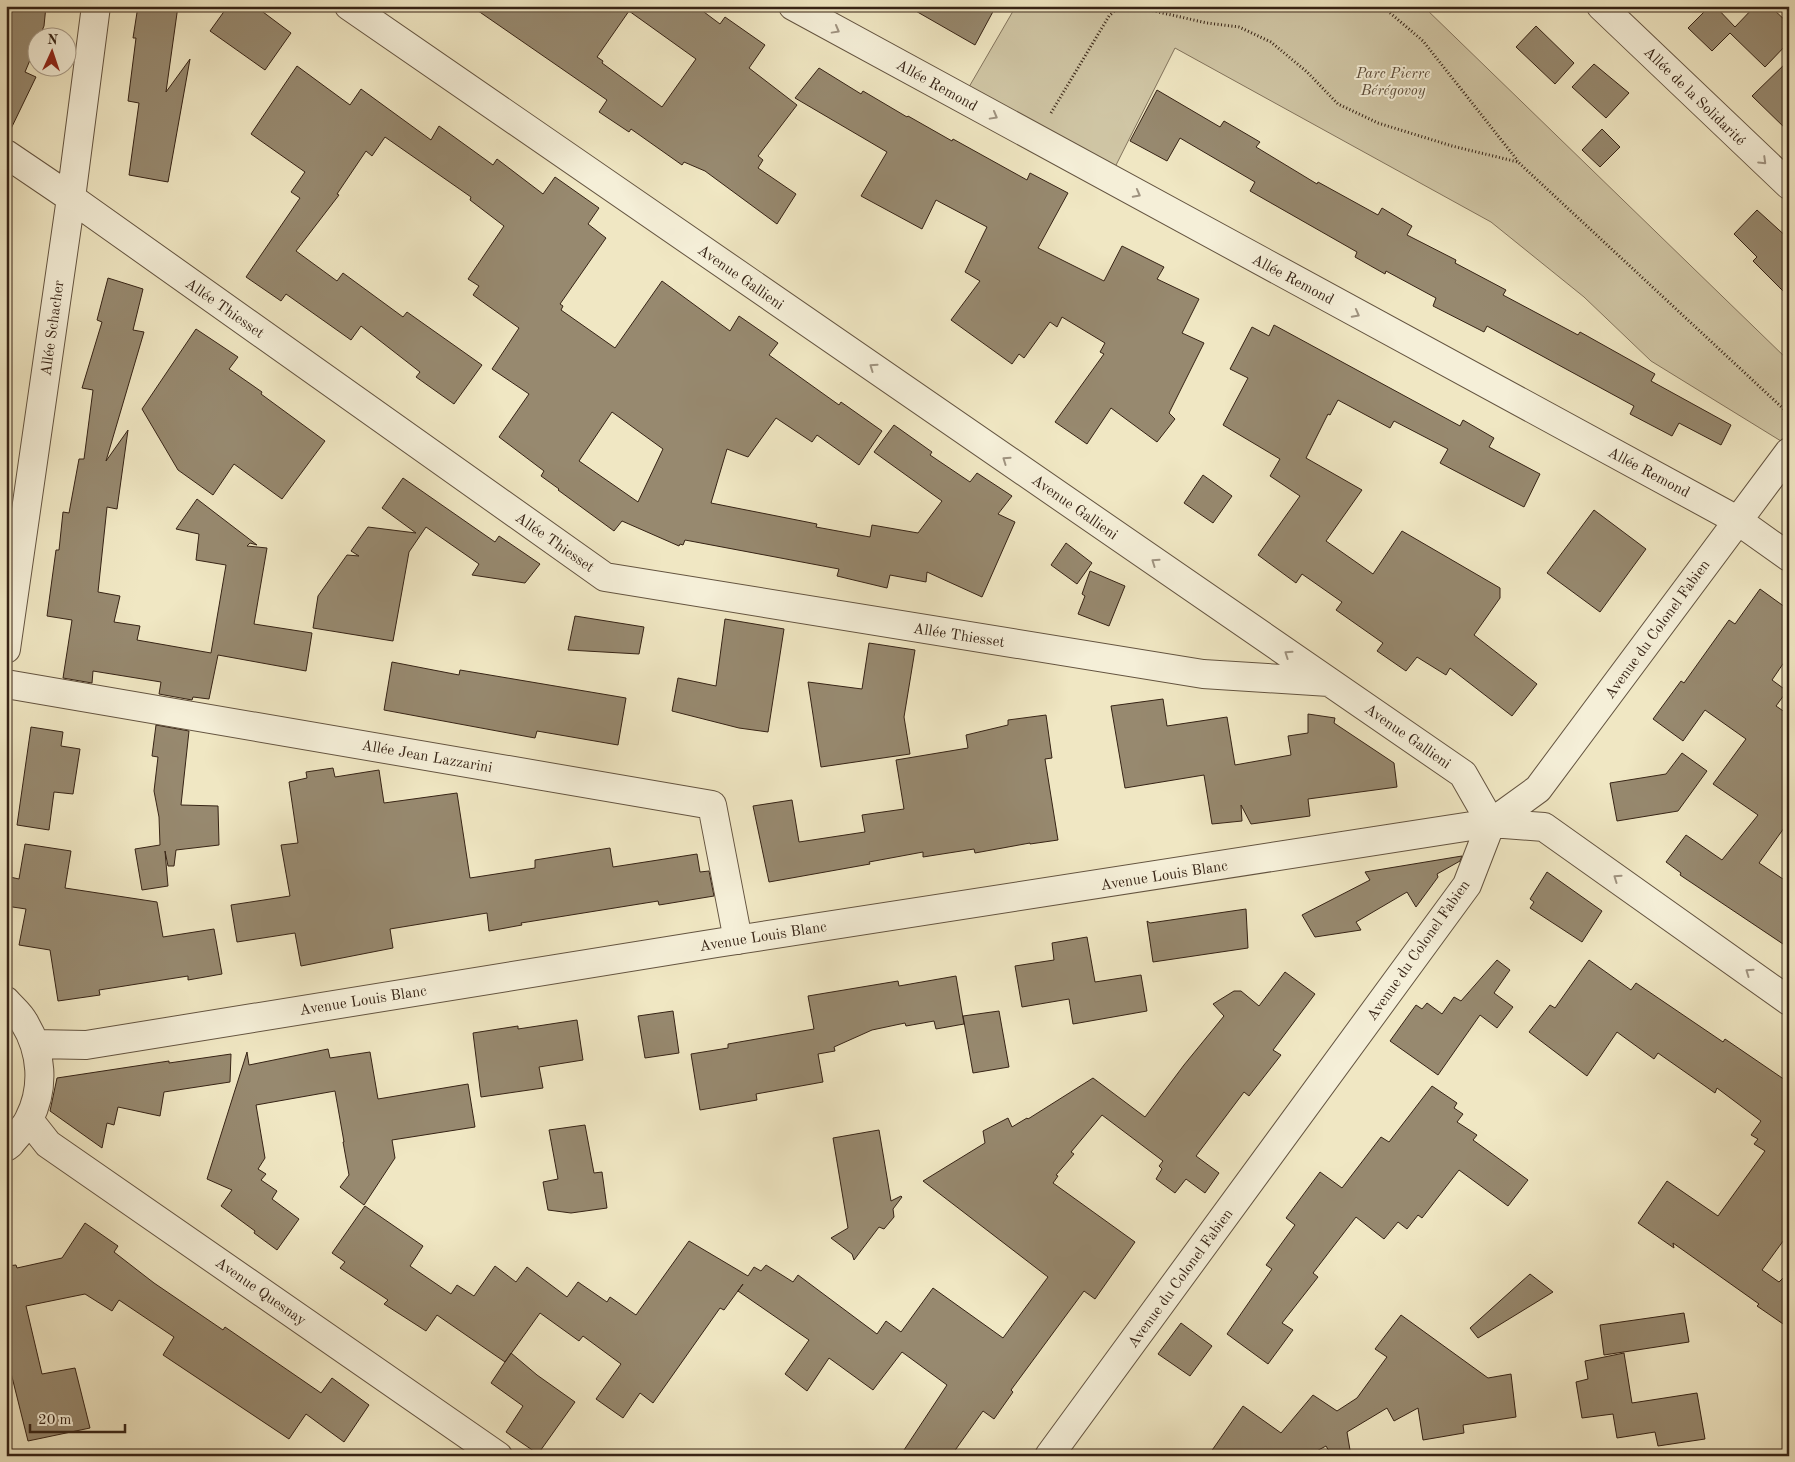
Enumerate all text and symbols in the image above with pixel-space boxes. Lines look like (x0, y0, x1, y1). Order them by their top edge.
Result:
one-way arrow (831, 23, 840, 33)
north arrow (28, 28, 78, 78)
text: N (47, 33, 59, 47)
street label: Allée de la Solidarité (1640, 45, 1748, 149)
street label: Allée Remond (893, 58, 980, 115)
park label: Parc Pierre Bérégovoy (1355, 67, 1430, 99)
one-way arrow (989, 110, 998, 120)
one-way arrow (1757, 155, 1766, 164)
one-way arrow (1131, 188, 1140, 198)
street label: Avenue Gallieni (694, 243, 786, 313)
street label: Allée Remond (1249, 252, 1336, 308)
street label: Allée Thiesset (182, 277, 266, 342)
street label: Allée Schacher (39, 279, 68, 377)
one-way arrow (1351, 307, 1360, 317)
one-way arrow (869, 364, 878, 373)
street label: Allée Remond (1605, 445, 1692, 501)
one-way arrow (1003, 457, 1012, 466)
street label: Avenue Gallieni (1028, 473, 1120, 543)
street label: Allée Thiesset (512, 511, 596, 576)
street label: Avenue du Colonel Fabien (1603, 558, 1713, 702)
one-way arrow (1151, 559, 1160, 568)
street label: Allée Thiesset (912, 622, 1006, 651)
one-way arrow (1285, 651, 1294, 660)
street label: Avenue Gallieni (1361, 702, 1453, 772)
street label: Allée Jean Lazzarini (360, 739, 493, 776)
street label: Avenue Louis Blanc (1100, 859, 1229, 894)
one-way arrow (1613, 875, 1623, 884)
street label: Avenue du Colonel Fabien (1365, 878, 1473, 1024)
street label: Avenue Louis Blanc (699, 920, 828, 955)
one-way arrow (1745, 969, 1755, 978)
street label: Avenue Louis Blanc (299, 984, 428, 1019)
street label: Avenue du Colonel Fabien (1126, 1207, 1236, 1351)
street label: Avenue Quesnay (212, 1255, 308, 1329)
scale bar (30, 1402, 125, 1434)
text: 20 m (38, 1413, 72, 1428)

